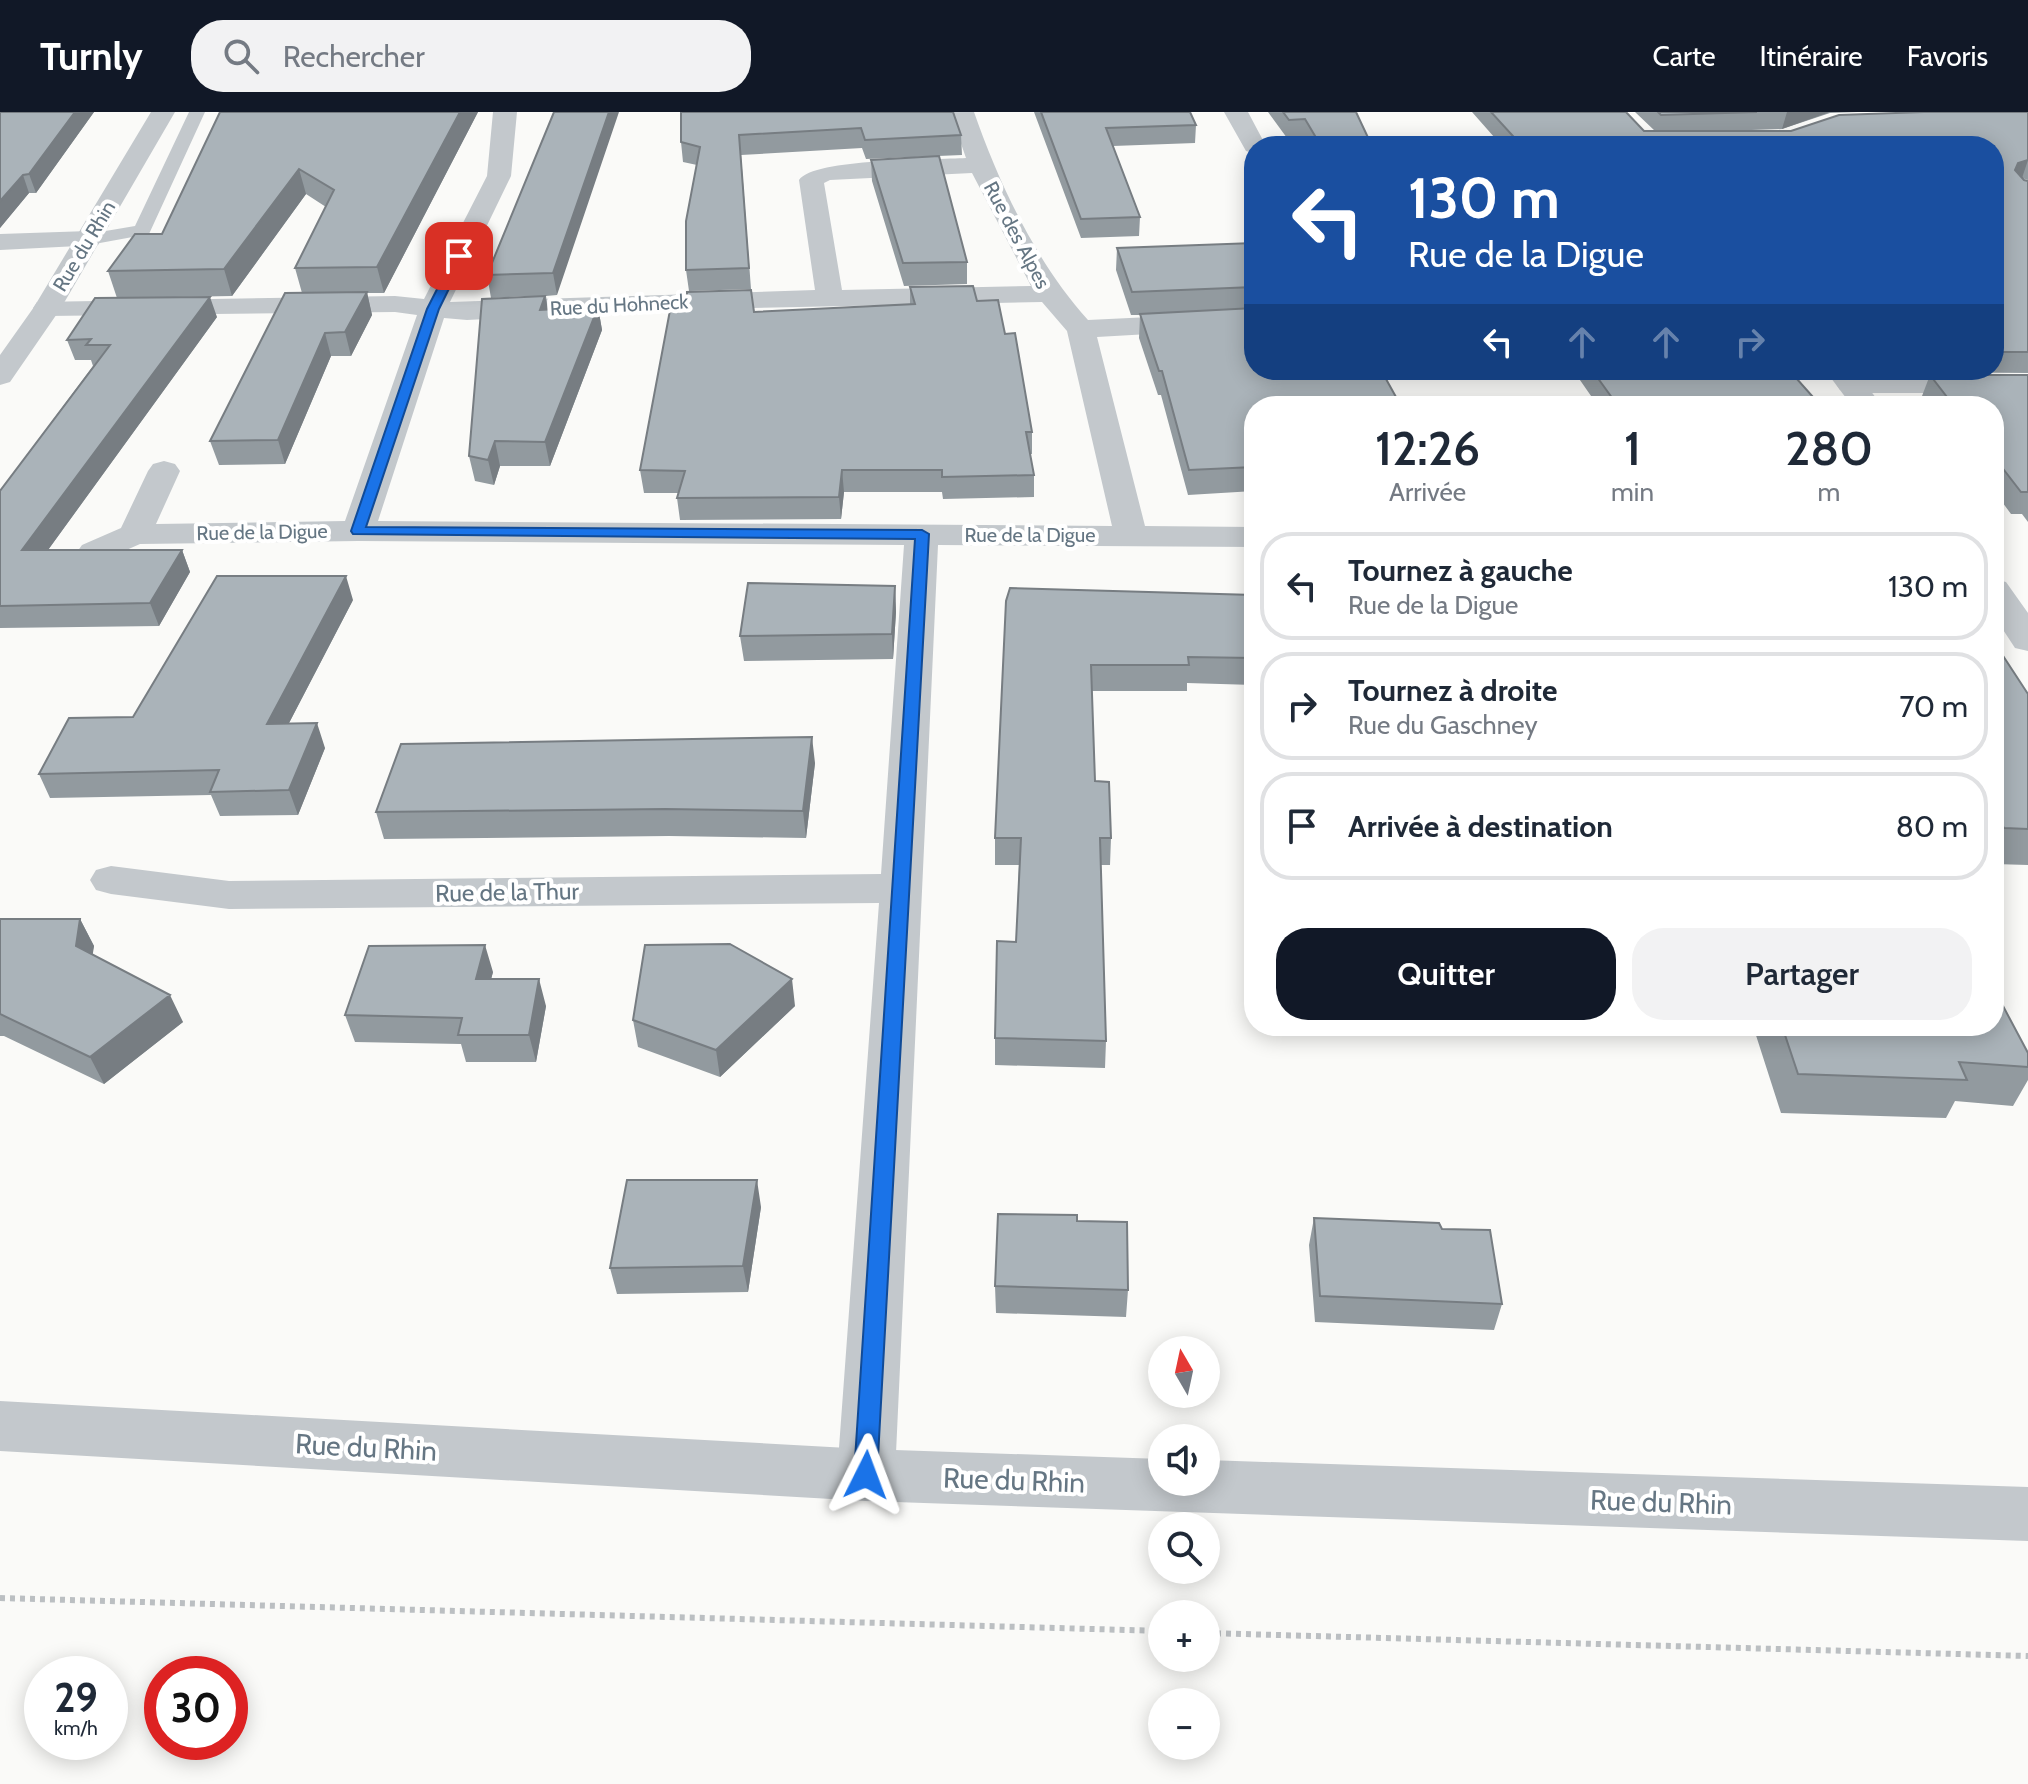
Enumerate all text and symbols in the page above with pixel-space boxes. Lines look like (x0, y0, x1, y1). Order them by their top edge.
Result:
search box (191, 20, 751, 92)
text: Turnly (40, 33, 143, 80)
icon: search (219, 34, 263, 78)
text: Rechercher (283, 38, 425, 75)
text: Carte (1652, 39, 1716, 73)
text: Itinéraire (1760, 39, 1863, 73)
text: Favoris (1907, 39, 1988, 73)
text: 130 m (1408, 164, 1560, 232)
icon: left (1276, 168, 1380, 272)
street label: Rue des Alpes (979, 177, 1055, 293)
street label: Rue du Rhin (48, 196, 120, 296)
pin (425, 222, 493, 290)
text: Rue de la Digue (1408, 232, 1644, 276)
icon: arrive (437, 234, 481, 278)
street label: Rue du Hohneck (549, 289, 689, 321)
icon: left (1476, 320, 1520, 364)
icon: ahead (1560, 320, 1604, 364)
icon: ahead (1644, 320, 1688, 364)
icon: right (1728, 320, 1772, 364)
text: 12:26 (1375, 419, 1480, 477)
text: 1 (1624, 419, 1641, 477)
text: 280 (1785, 419, 1873, 477)
text: Arrivée (1389, 476, 1466, 508)
text: min (1611, 476, 1654, 508)
text: m (1818, 476, 1840, 508)
street label: Rue de la Digue (196, 519, 328, 545)
street label: Rue de la Digue (964, 523, 1096, 547)
text: Tournez à gauche (1348, 552, 1573, 589)
icon: left (1280, 564, 1324, 608)
text: 130 m (1888, 568, 1968, 605)
text: Rue de la Digue (1348, 589, 1518, 621)
text: Tournez à droite (1348, 672, 1557, 709)
icon: right (1280, 684, 1324, 728)
text: 70 m (1899, 688, 1968, 725)
text: Rue du Gaschney (1348, 709, 1538, 741)
icon: arrive (1280, 804, 1324, 848)
text: Arrivée à destination (1348, 808, 1613, 845)
text: 80 m (1896, 808, 1968, 845)
street label: Rue de la Thur (435, 876, 580, 908)
button: Quitter (1276, 928, 1616, 1020)
button: Partager (1632, 928, 1972, 1020)
north arrow (1148, 1336, 1220, 1408)
map controls (1148, 1336, 1220, 1760)
button: sound (1148, 1424, 1220, 1496)
street label: Rue du Rhin (294, 1426, 438, 1468)
position arrow (824, 1433, 908, 1517)
street label: Rue du Rhin (943, 1461, 1085, 1499)
street label: Rue du Rhin (1590, 1483, 1732, 1521)
button: search (1148, 1512, 1220, 1584)
button: + (1148, 1600, 1220, 1672)
speed limit sign: 30 (144, 1656, 248, 1760)
text: 29 (54, 1673, 98, 1722)
button: − (1148, 1688, 1220, 1760)
text: km/h (54, 1716, 98, 1740)

